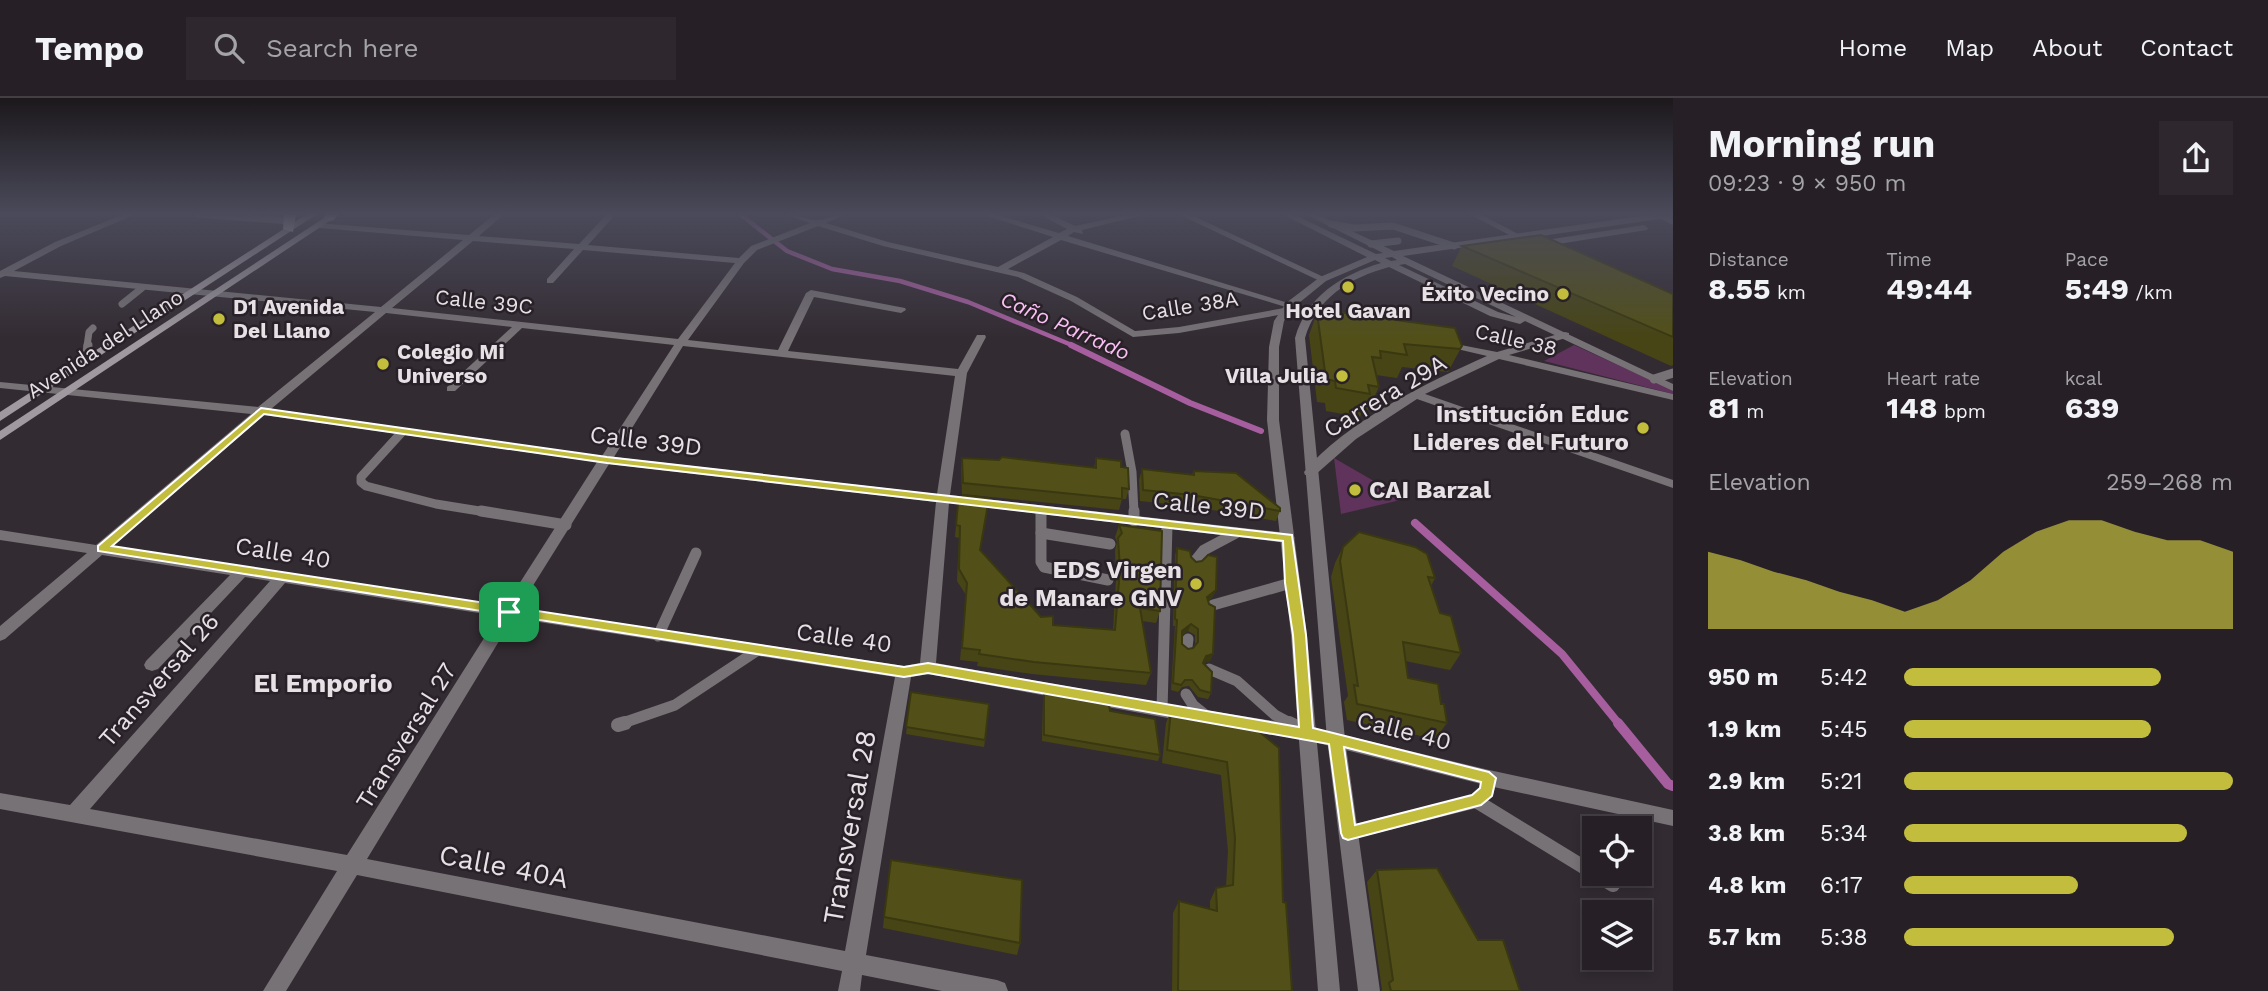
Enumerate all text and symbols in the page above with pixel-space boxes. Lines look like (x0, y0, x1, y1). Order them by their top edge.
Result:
search box (186, 17, 676, 80)
text: Tempo (35, 29, 144, 68)
icon: search (210, 29, 248, 67)
text: Search here (266, 33, 419, 63)
text: Home (1839, 34, 1907, 62)
text: Map (1945, 34, 1994, 62)
text: About (2032, 34, 2102, 62)
text: Contact (2140, 34, 2233, 62)
button: share (2159, 121, 2233, 195)
text: Morning run (1708, 122, 1935, 166)
text: 09:23 · 9 × 950 m (1708, 170, 1906, 197)
text: Distance (1708, 248, 1789, 271)
text: Time (1886, 248, 1932, 271)
text: Pace (2065, 248, 2109, 271)
text: 8.55 (1708, 271, 1771, 306)
text: 49:44 (1886, 271, 1972, 306)
text: 5:49 (2065, 271, 2129, 306)
marker: Hotel Gavan (1340, 279, 1356, 295)
place label: Éxito Vecino (1421, 281, 1549, 306)
text: km (1771, 281, 1806, 304)
text: /km (2129, 281, 2173, 304)
street label: Avenida del Llano (22, 284, 187, 403)
street label: Calle 39C (434, 284, 534, 319)
water label: Caño Parrado (997, 286, 1134, 365)
street label: Calle 38A (1140, 286, 1240, 325)
marker: Éxito Vecino (1555, 286, 1571, 302)
place label: D1 Avenida Del Llano (233, 294, 345, 343)
place label: Hotel Gavan (1285, 298, 1411, 323)
marker: D1 Avenida Del Llano (211, 311, 227, 327)
street label: Calle 38 (1473, 318, 1560, 361)
place label: Colegio Mi Universo (397, 339, 505, 388)
street label: Carrera 29A (1319, 348, 1452, 444)
marker: Colegio Mi Universo (375, 356, 391, 372)
place label: Villa Julia (1225, 363, 1329, 388)
text: Elevation (1708, 367, 1793, 390)
text: Heart rate (1886, 367, 1980, 390)
text: kcal (2065, 367, 2102, 390)
marker: Villa Julia (1334, 368, 1350, 384)
text: 81 (1708, 390, 1740, 425)
text: 148 (1886, 390, 1937, 425)
text: 639 (2065, 390, 2119, 425)
place label: Institución Educ Lideres del Futuro (1413, 400, 1629, 456)
text: m (1740, 400, 1764, 423)
text: bpm (1937, 400, 1986, 423)
street label: Calle 39D (588, 420, 704, 462)
marker: Institución Educ Lideres del Futuro (1635, 420, 1651, 436)
text: Elevation (1708, 469, 1811, 496)
text: 259–268 m (2106, 469, 2233, 496)
place label: CAI Barzal (1369, 476, 1491, 504)
marker: CAI Barzal (1347, 482, 1363, 498)
street label: Calle 39D (1151, 486, 1267, 526)
street label: Calle 40 (233, 532, 333, 574)
place label: EDS Virgen de Manare GNV (999, 556, 1183, 612)
marker: EDS Virgen de Manare GNV (1188, 576, 1204, 592)
pin (479, 582, 539, 642)
icon: arrive (490, 593, 528, 631)
street label: Transversal 26 (93, 607, 225, 753)
street label: Calle 40 (794, 617, 894, 659)
street label: Transversal 27 (350, 658, 462, 814)
text: 950 m (1708, 664, 1778, 691)
text: 5:42 (1820, 664, 1868, 691)
district label: El Emporio (253, 668, 393, 698)
street label: Calle 40 (1354, 706, 1454, 756)
text: 1.9 km (1708, 716, 1781, 743)
text: 5:45 (1820, 716, 1868, 743)
street label: Transversal 28 (816, 727, 883, 927)
text: 2.9 km (1708, 768, 1785, 795)
text: 5:21 (1820, 768, 1863, 795)
map controls (1582, 816, 1652, 970)
button: locate (1582, 816, 1652, 886)
text: 3.8 km (1708, 820, 1785, 847)
text: 5:34 (1820, 820, 1868, 847)
street label: Calle 40A (437, 838, 571, 895)
text: 4.8 km (1708, 872, 1786, 899)
text: 6:17 (1820, 872, 1863, 899)
button: layers (1582, 900, 1652, 970)
text: 5.7 km (1708, 924, 1781, 951)
text: 5:38 (1820, 924, 1868, 951)

